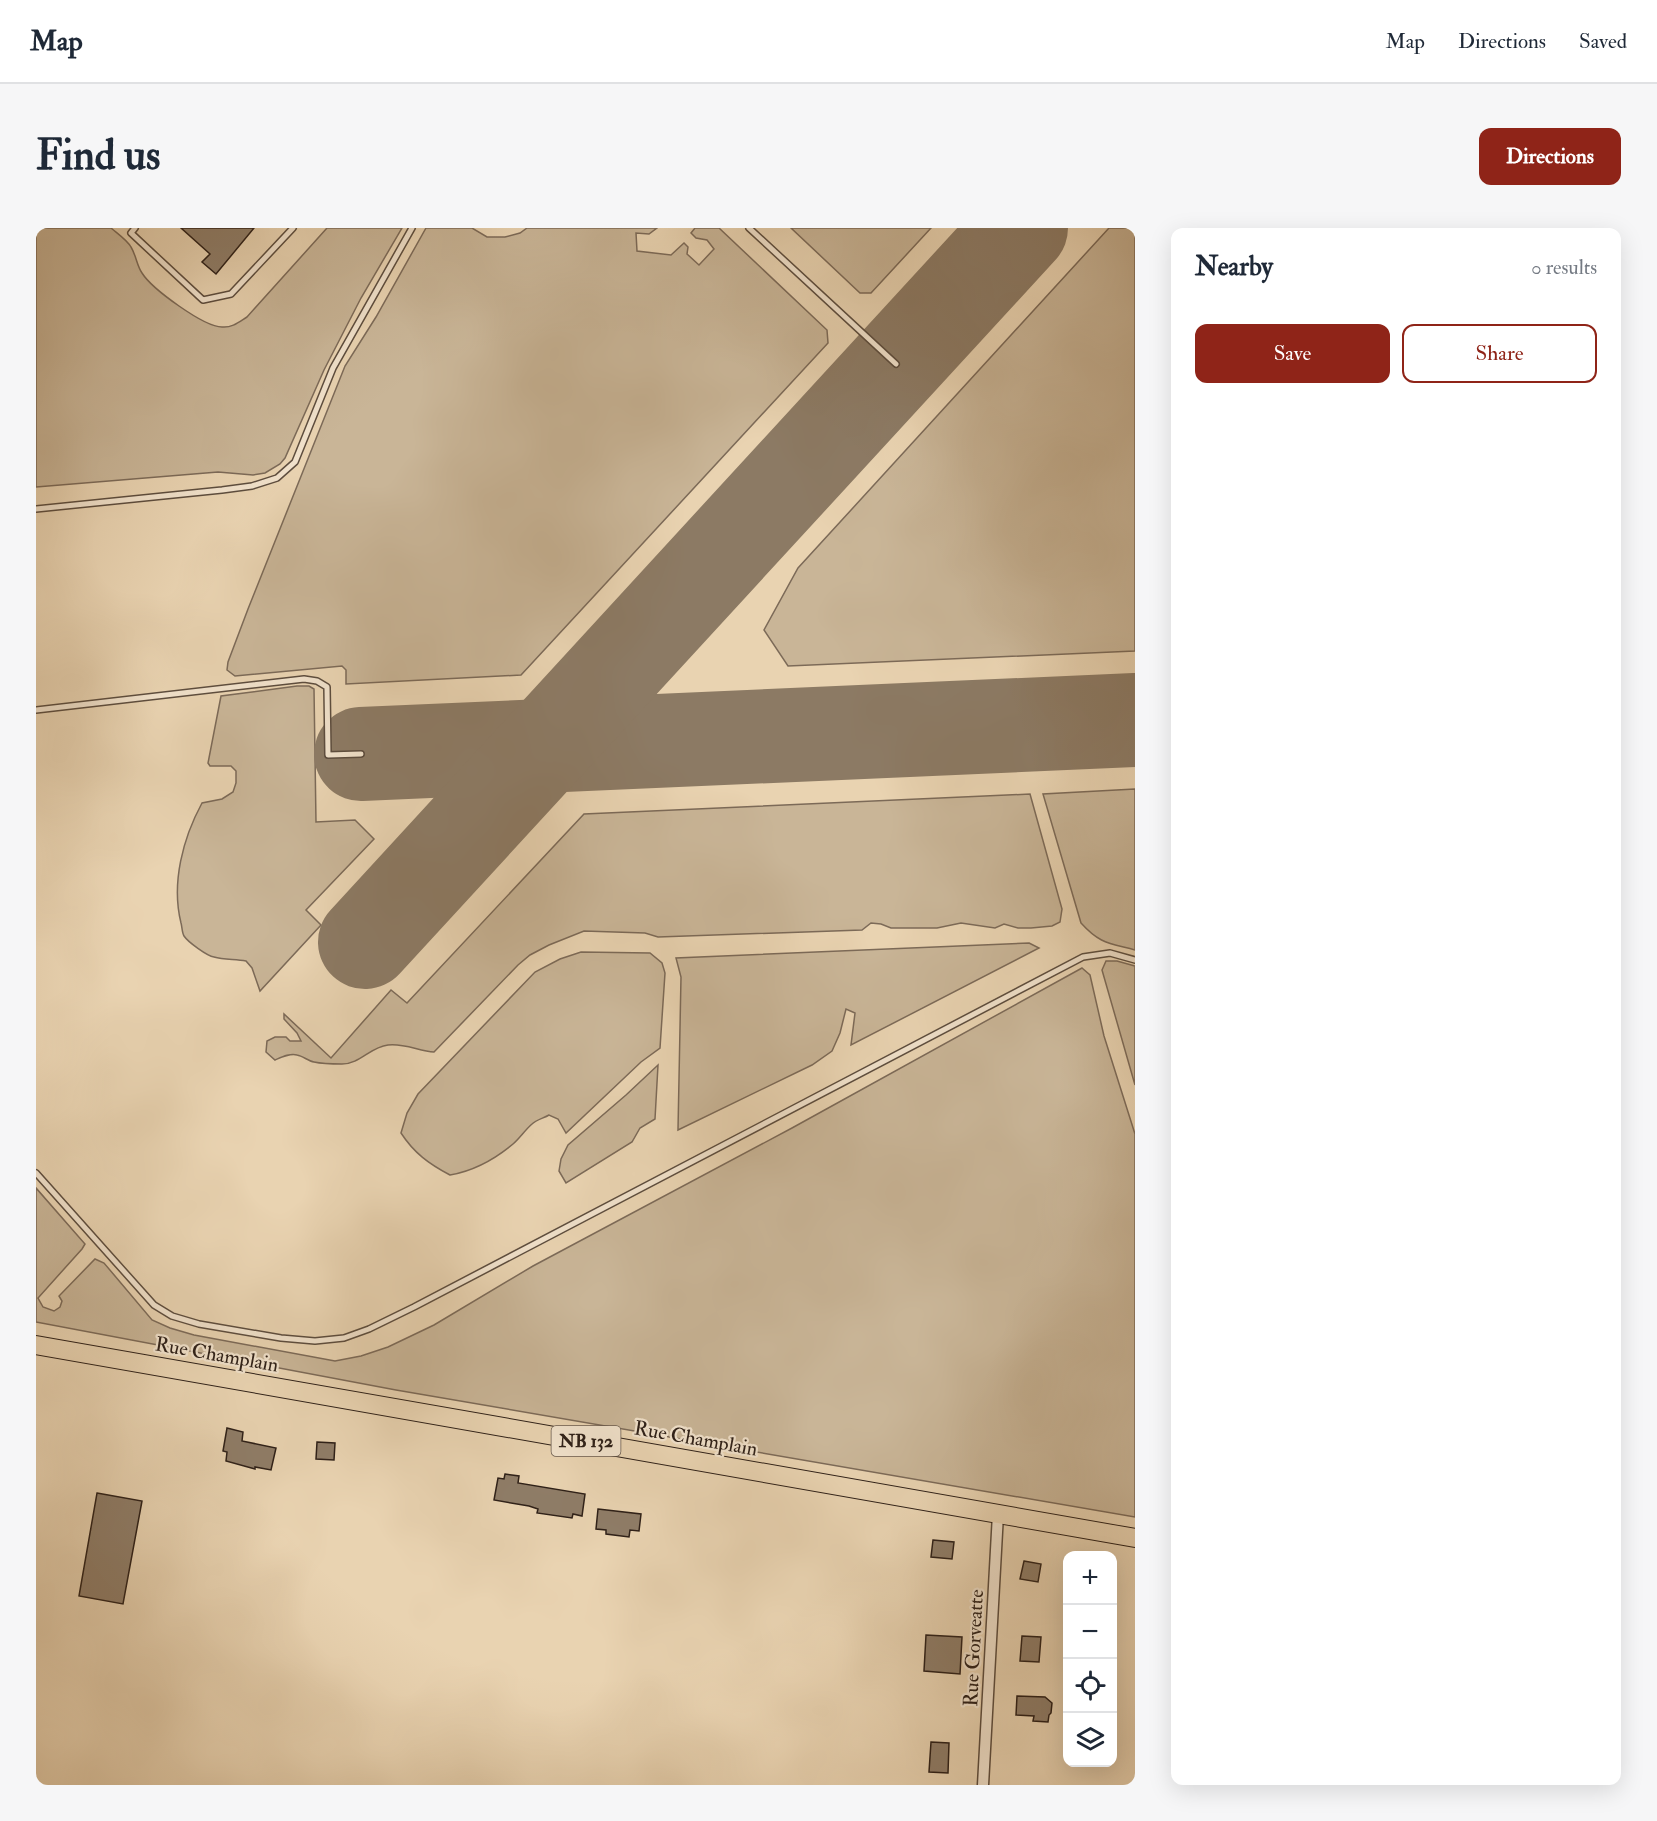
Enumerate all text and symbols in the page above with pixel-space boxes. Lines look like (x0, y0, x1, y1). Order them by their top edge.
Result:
text: Map (30, 24, 83, 59)
text: Map (1385, 28, 1425, 55)
text: Directions (1458, 28, 1546, 55)
text: Saved (1579, 28, 1627, 55)
button: Directions (1479, 128, 1621, 185)
text: Find us (36, 130, 160, 182)
text: Nearby (1195, 251, 1273, 283)
text: 0 results (1531, 255, 1597, 280)
button: Save (1195, 324, 1390, 383)
button: Share (1402, 324, 1597, 383)
street label: Rue Champlain (153, 1331, 281, 1379)
street label: Rue Champlain (632, 1415, 760, 1463)
road number: NB 132 (552, 1426, 620, 1456)
map controls (1063, 1551, 1117, 1767)
button: + (1063, 1551, 1117, 1605)
street label: Rue Gorveatte (958, 1589, 989, 1707)
button: − (1063, 1605, 1117, 1659)
button: locate (1063, 1659, 1117, 1713)
button: layers (1063, 1713, 1117, 1767)

